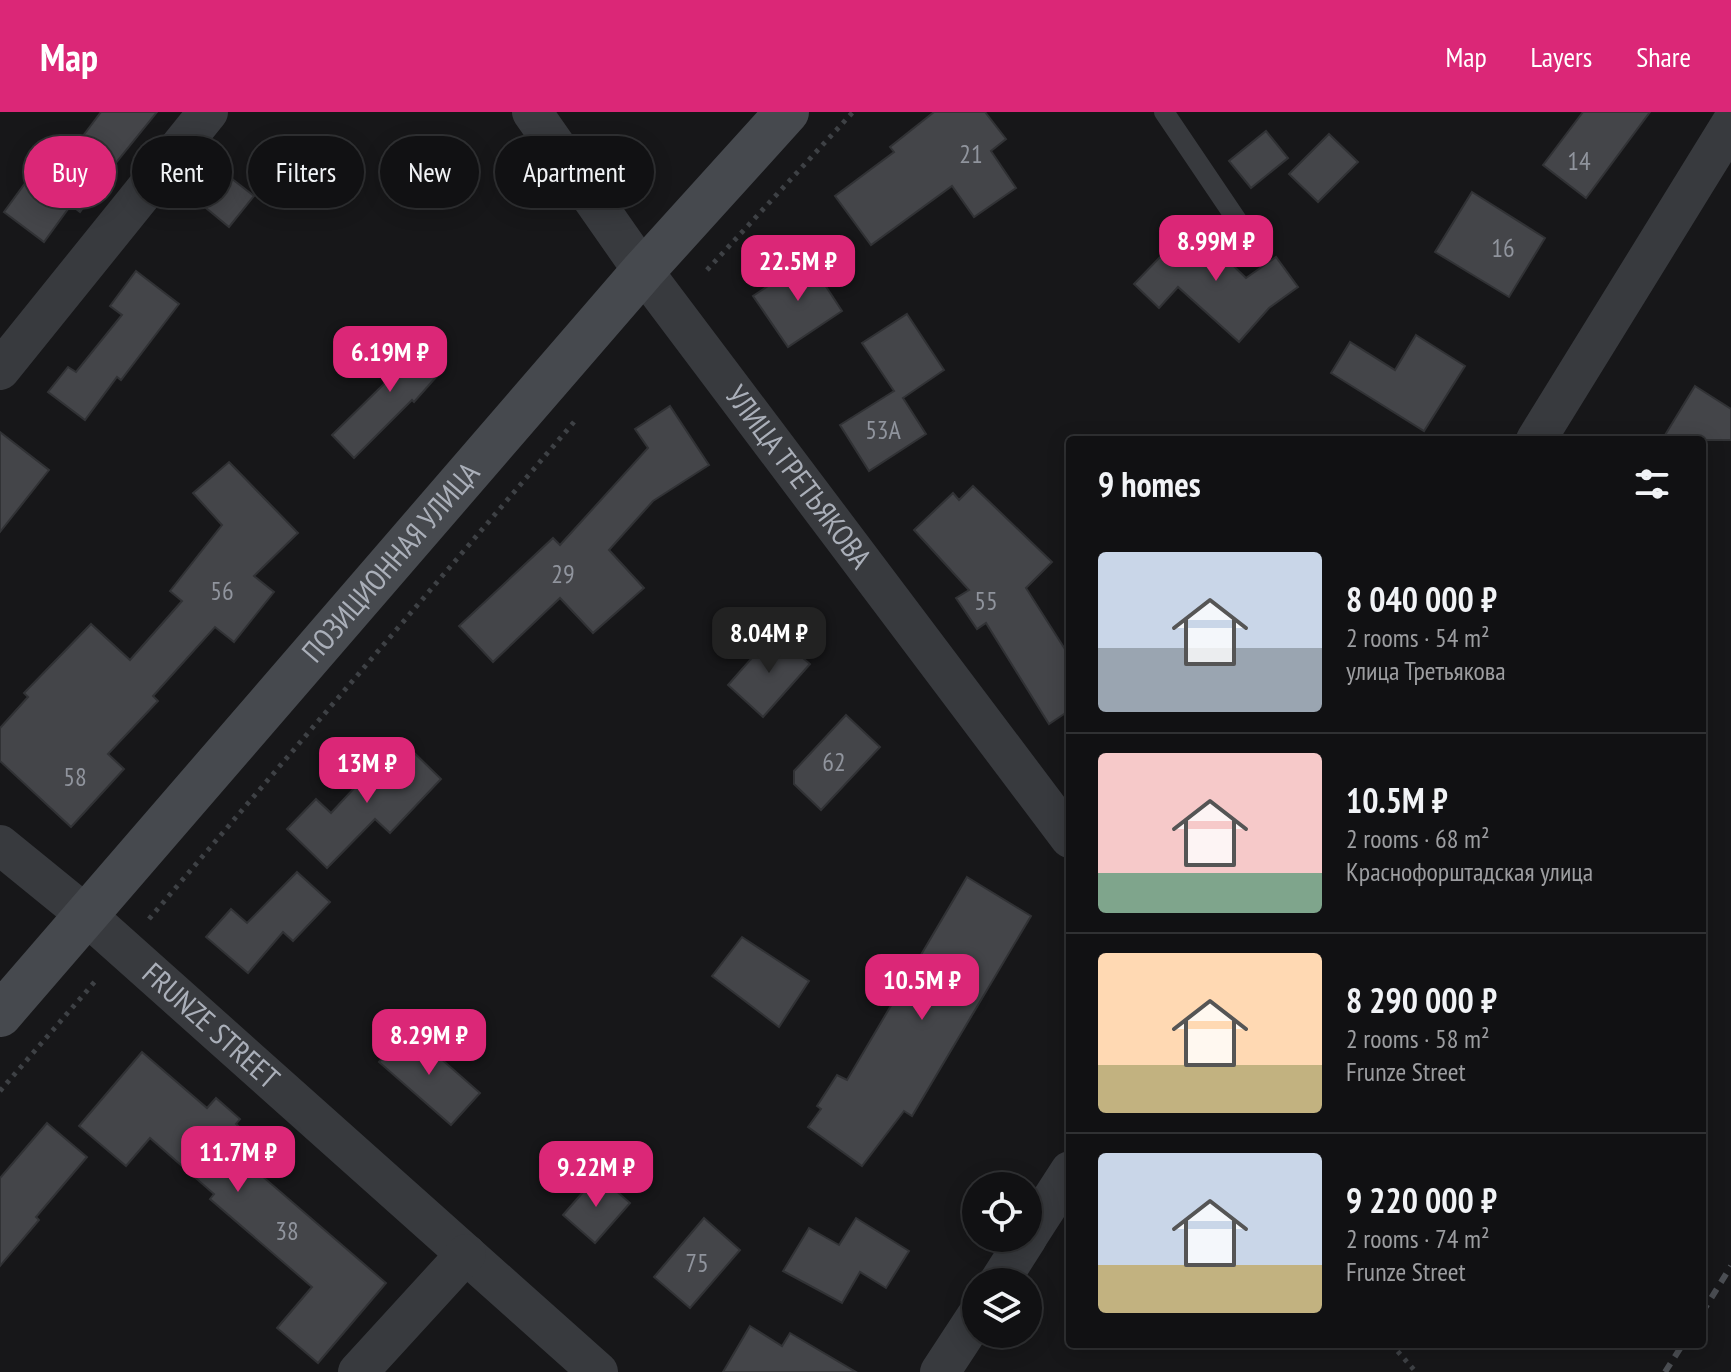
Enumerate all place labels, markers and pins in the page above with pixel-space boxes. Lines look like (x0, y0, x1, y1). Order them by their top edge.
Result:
pin: 8.99M ₽ (1142, 215, 1290, 283)
pin: 22.5M ₽ (724, 235, 872, 303)
pin: 6.19M ₽ (316, 326, 464, 394)
pin: 8.04M ₽ (695, 607, 843, 675)
pin: 13M ₽ (311, 737, 423, 805)
pin: 10.5M ₽ (848, 954, 996, 1022)
pin: 8.29M ₽ (355, 1009, 503, 1077)
pin: 11.7M ₽ (164, 1126, 312, 1194)
pin: 9.22M ₽ (522, 1141, 670, 1209)

